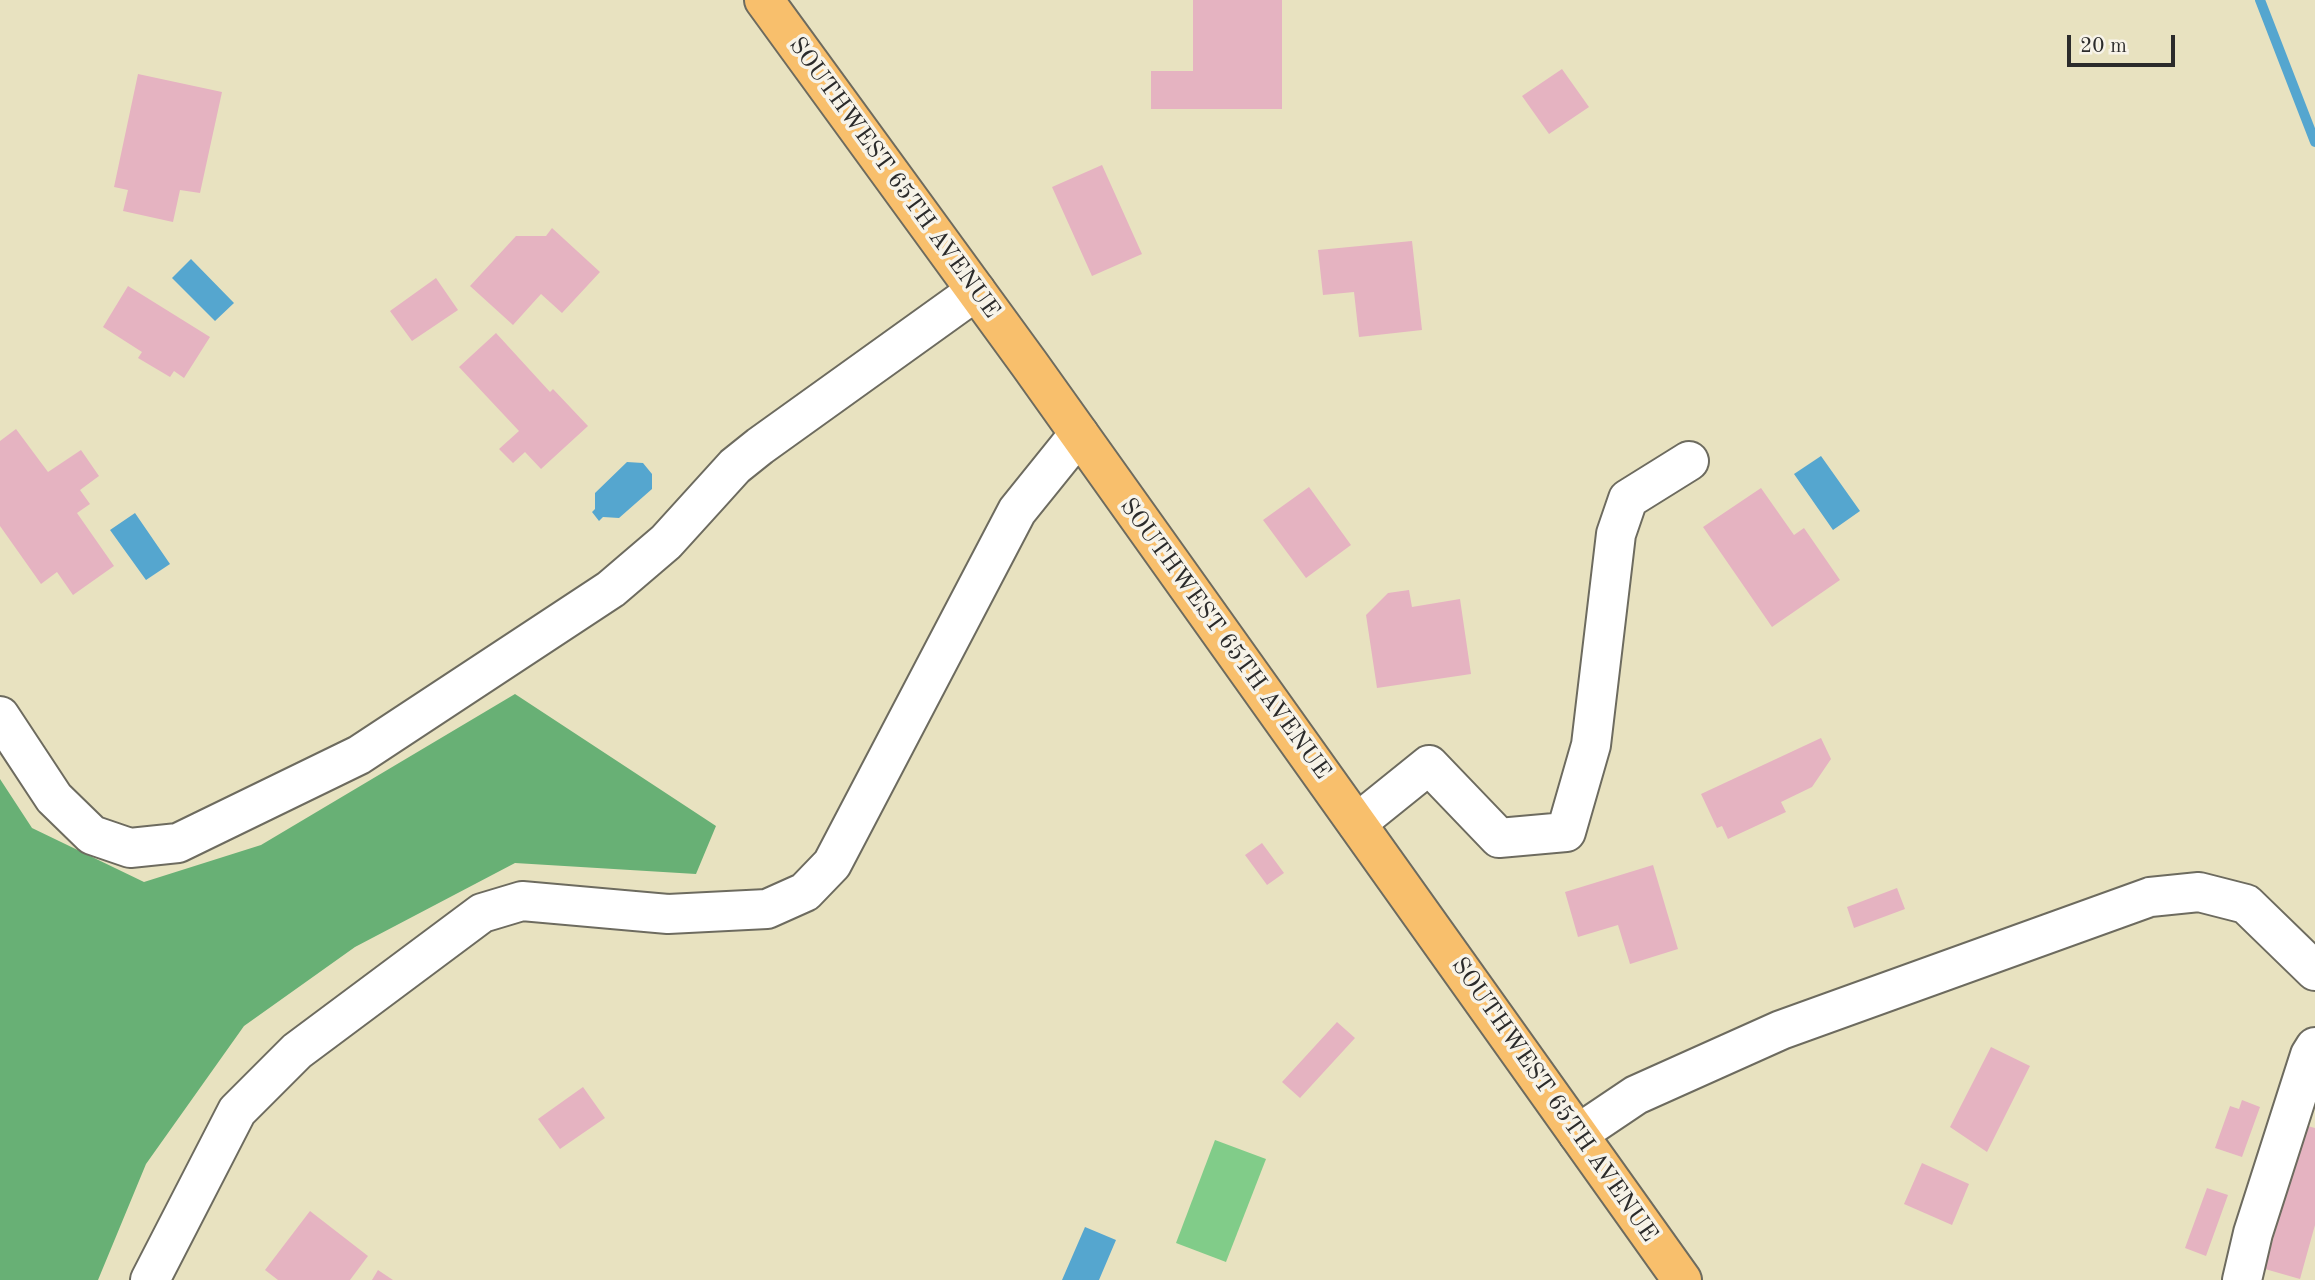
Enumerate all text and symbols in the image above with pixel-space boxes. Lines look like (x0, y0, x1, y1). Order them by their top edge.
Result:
scale bar (2070, 21, 2178, 65)
street label: SOUTHWEST 65TH AVENUE (782, 32, 1006, 324)
text: 20 m (2080, 36, 2127, 57)
street label: SOUTHWEST 65TH AVENUE (1113, 493, 1337, 785)
street label: SOUTHWEST 65TH AVENUE (1445, 952, 1663, 1248)

